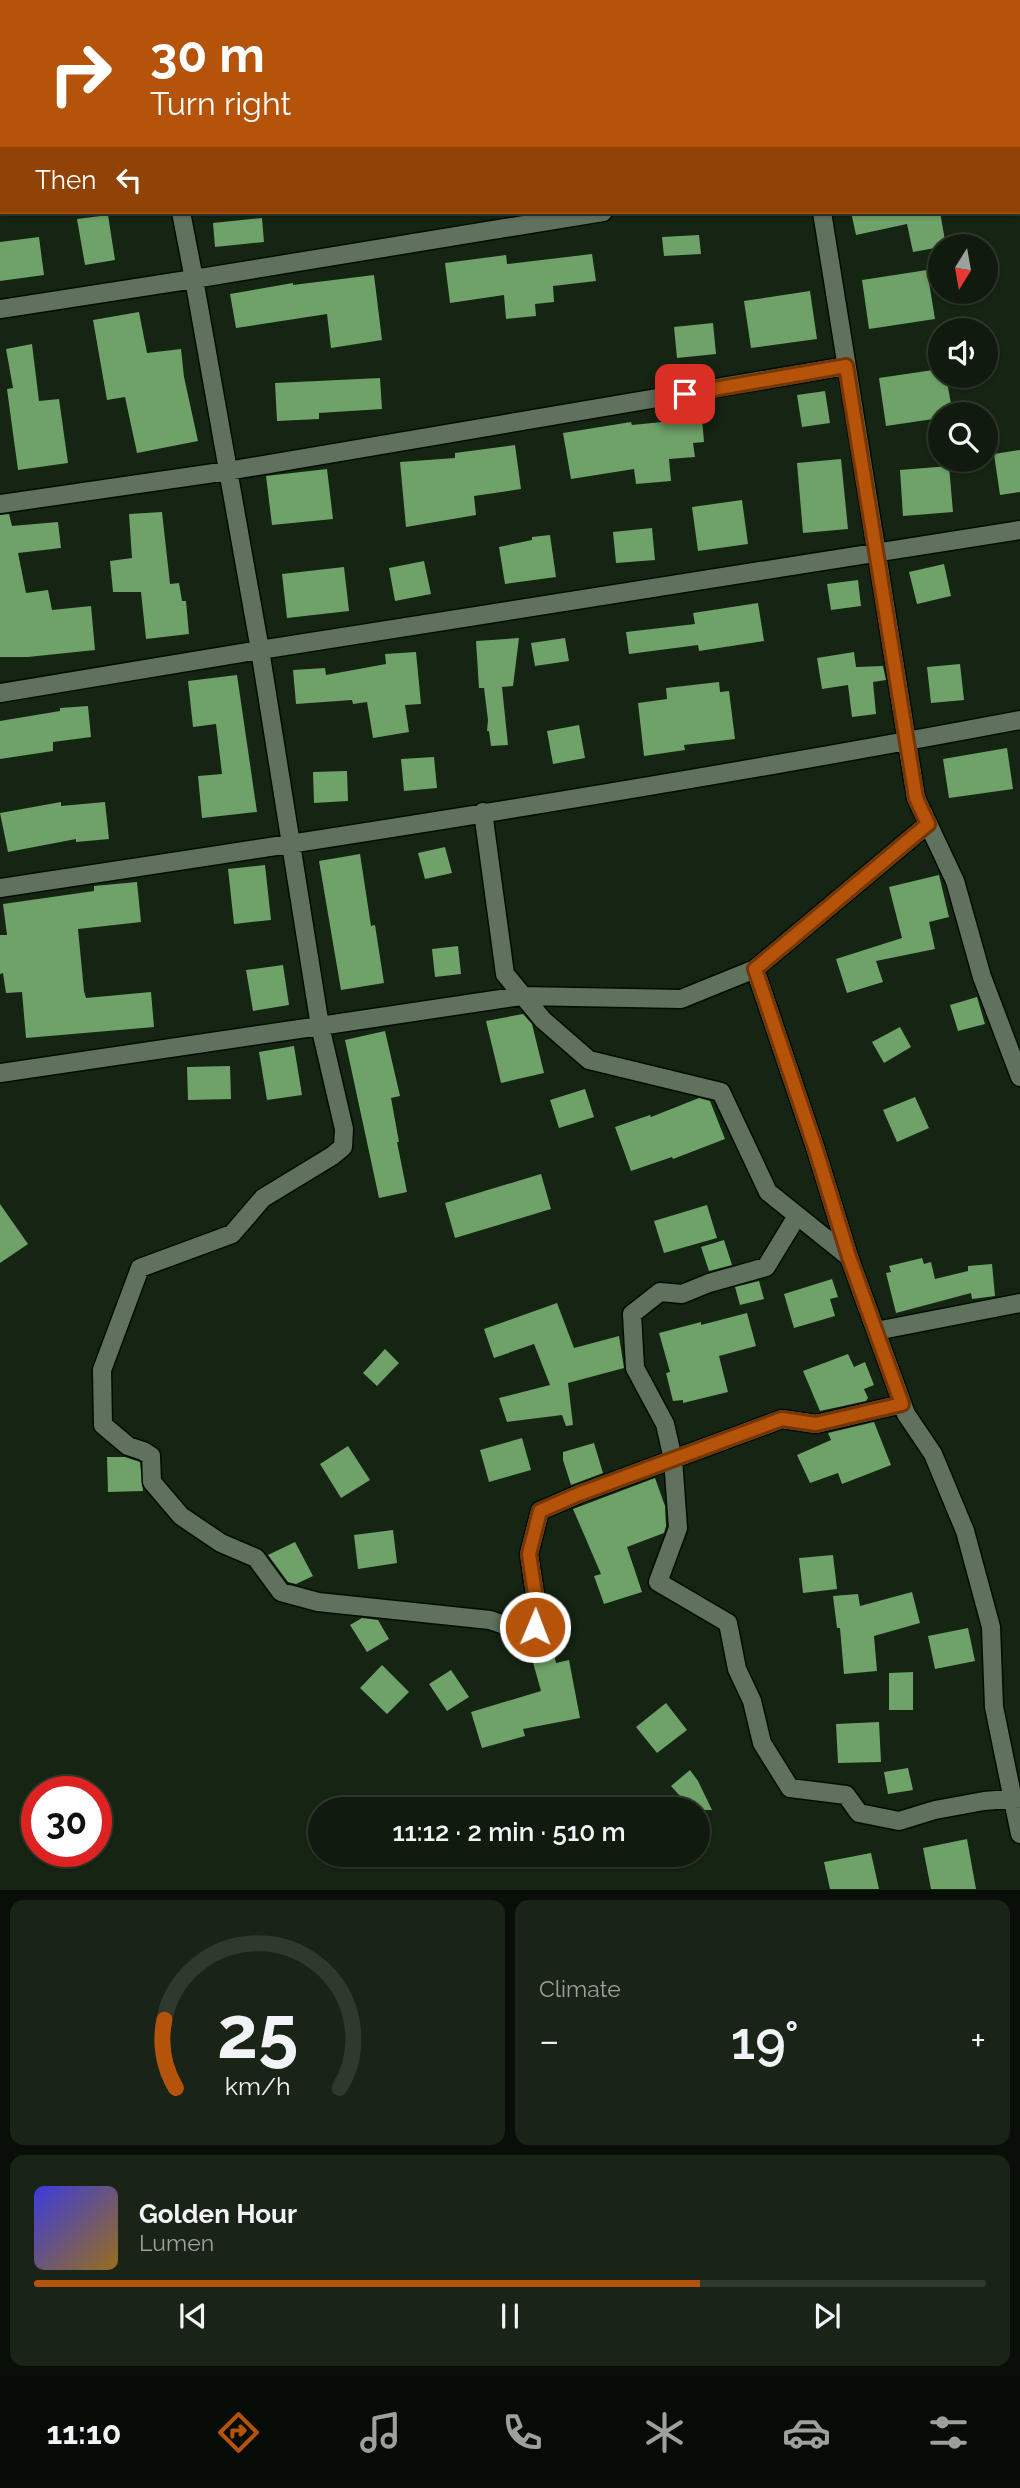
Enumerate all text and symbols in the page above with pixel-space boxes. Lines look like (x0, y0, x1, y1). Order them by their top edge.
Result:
text: 30 m (150, 26, 265, 83)
icon: right (35, 28, 126, 119)
text: Turn right (150, 85, 291, 122)
icon: left (110, 161, 148, 199)
text: Then (35, 165, 96, 195)
north arrow (928, 234, 998, 304)
map controls (928, 234, 998, 472)
button: sound (928, 318, 998, 388)
pin (655, 364, 715, 424)
icon: arrive (666, 375, 704, 413)
button: search (928, 402, 998, 472)
position arrow (498, 1590, 572, 1664)
speed limit sign: 30 (21, 1776, 112, 1867)
text: 11:12 · 2 min · 510 m (392, 1817, 626, 1847)
text: Climate (539, 1975, 621, 2002)
text: 25 (217, 1991, 298, 2076)
text: 19° (731, 2010, 799, 2071)
text: − (539, 2018, 559, 2063)
text: + (970, 2018, 986, 2063)
text: km/h (225, 2071, 290, 2101)
text: Golden Hour (139, 2199, 297, 2229)
text: Lumen (139, 2229, 214, 2256)
icon: previous (174, 2297, 212, 2335)
icon: pause (491, 2297, 529, 2335)
icon: next (808, 2297, 846, 2335)
icon: directions (214, 2408, 263, 2457)
icon: music (356, 2408, 405, 2457)
icon: phone (498, 2408, 547, 2457)
icon: climate (640, 2408, 689, 2457)
icon: car (782, 2408, 831, 2457)
icon: filters (924, 2408, 973, 2457)
text: 11:10 (47, 2414, 121, 2451)

